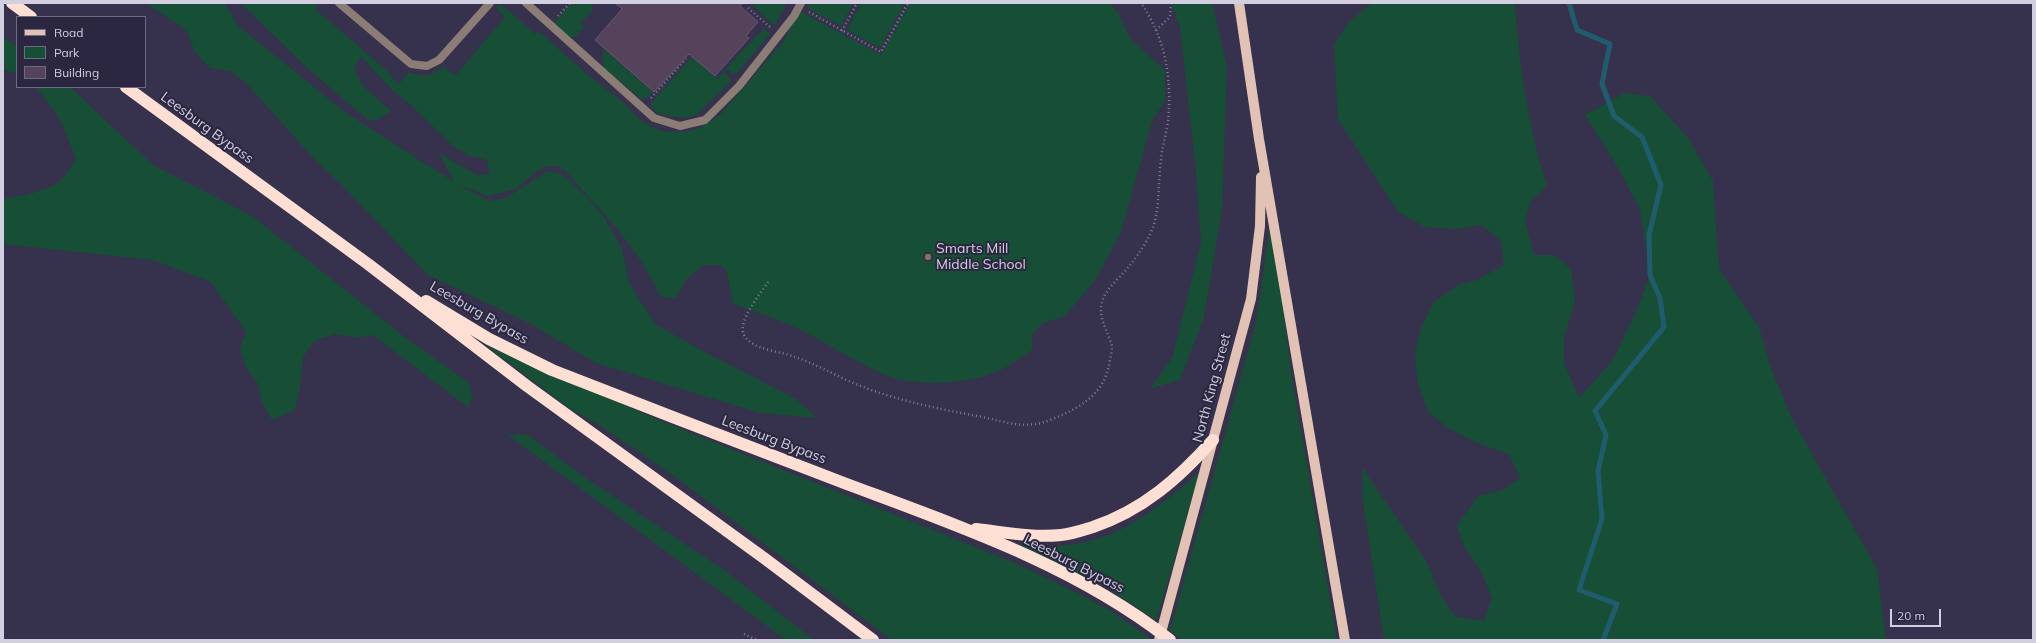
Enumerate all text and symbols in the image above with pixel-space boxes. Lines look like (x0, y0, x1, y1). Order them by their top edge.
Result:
legend (16, 16, 146, 88)
text: Road (54, 25, 83, 40)
text: Park (54, 45, 79, 60)
text: Building (54, 65, 99, 80)
street label: Leesburg Bypass (157, 89, 257, 167)
place label: Smarts Mill Middle School (936, 241, 1026, 274)
marker: Smarts Mill Middle School (923, 252, 933, 262)
street label: Leesburg Bypass (427, 278, 531, 348)
street label: North King Street (1189, 332, 1235, 444)
street label: Leesburg Bypass (719, 412, 829, 468)
street label: Leesburg Bypass (1021, 531, 1127, 597)
scale bar (1892, 601, 1943, 627)
text: 20 m (1897, 608, 1925, 623)

